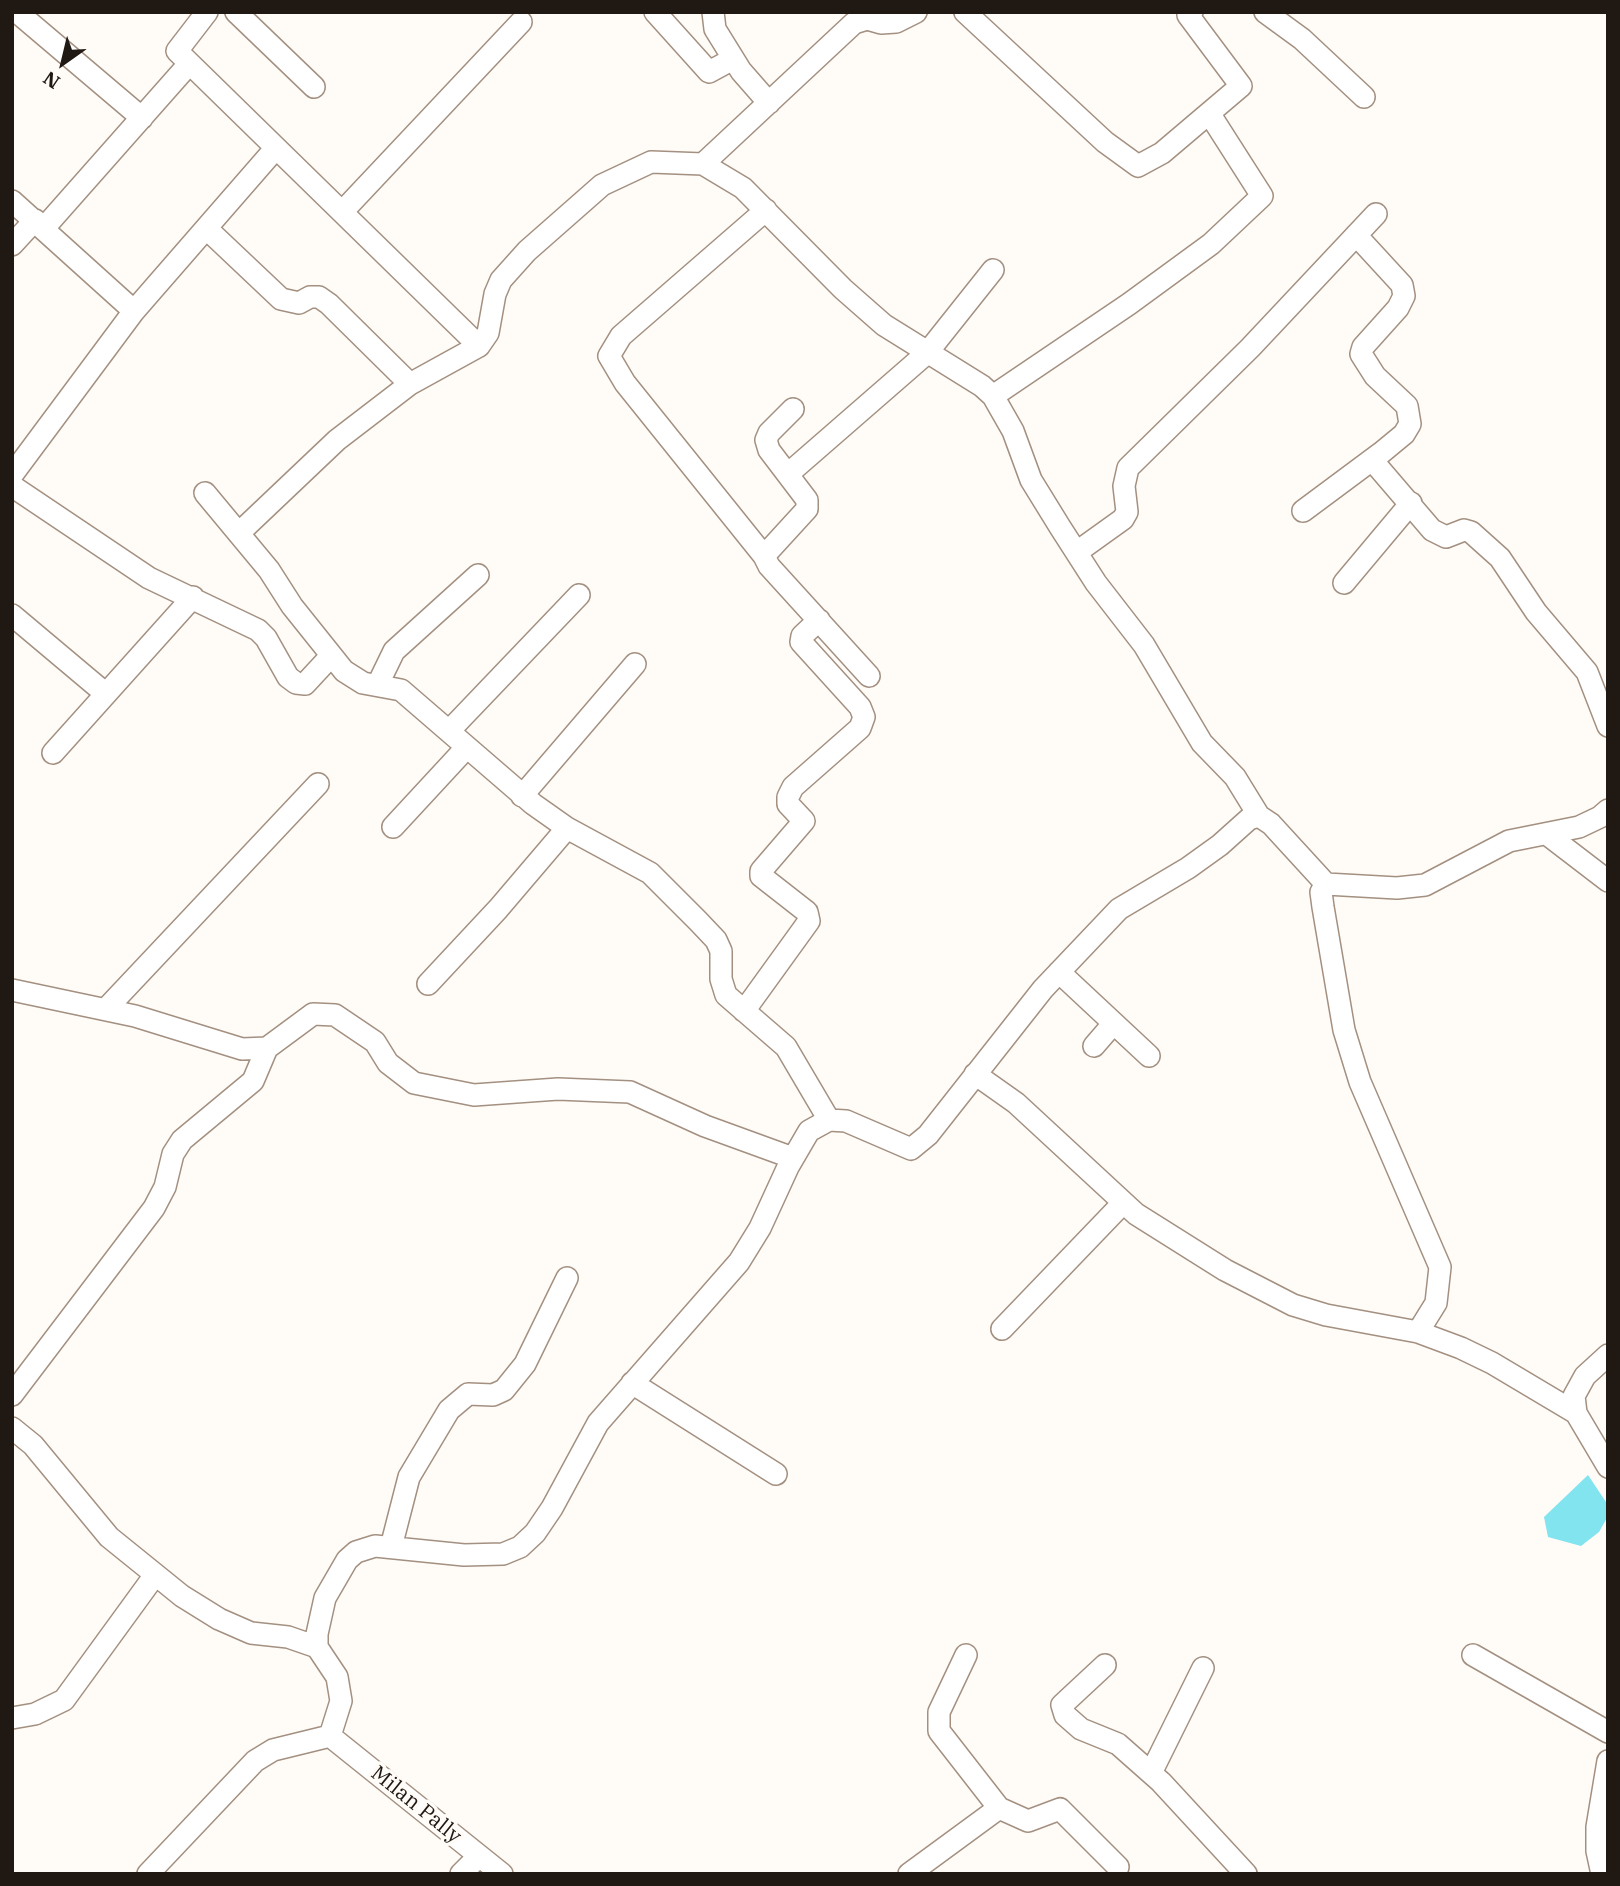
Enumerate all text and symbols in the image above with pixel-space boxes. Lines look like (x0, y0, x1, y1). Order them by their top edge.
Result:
north arrow (28, 28, 98, 98)
text: N (38, 66, 64, 95)
street label: Milan Pally (366, 1761, 466, 1849)

